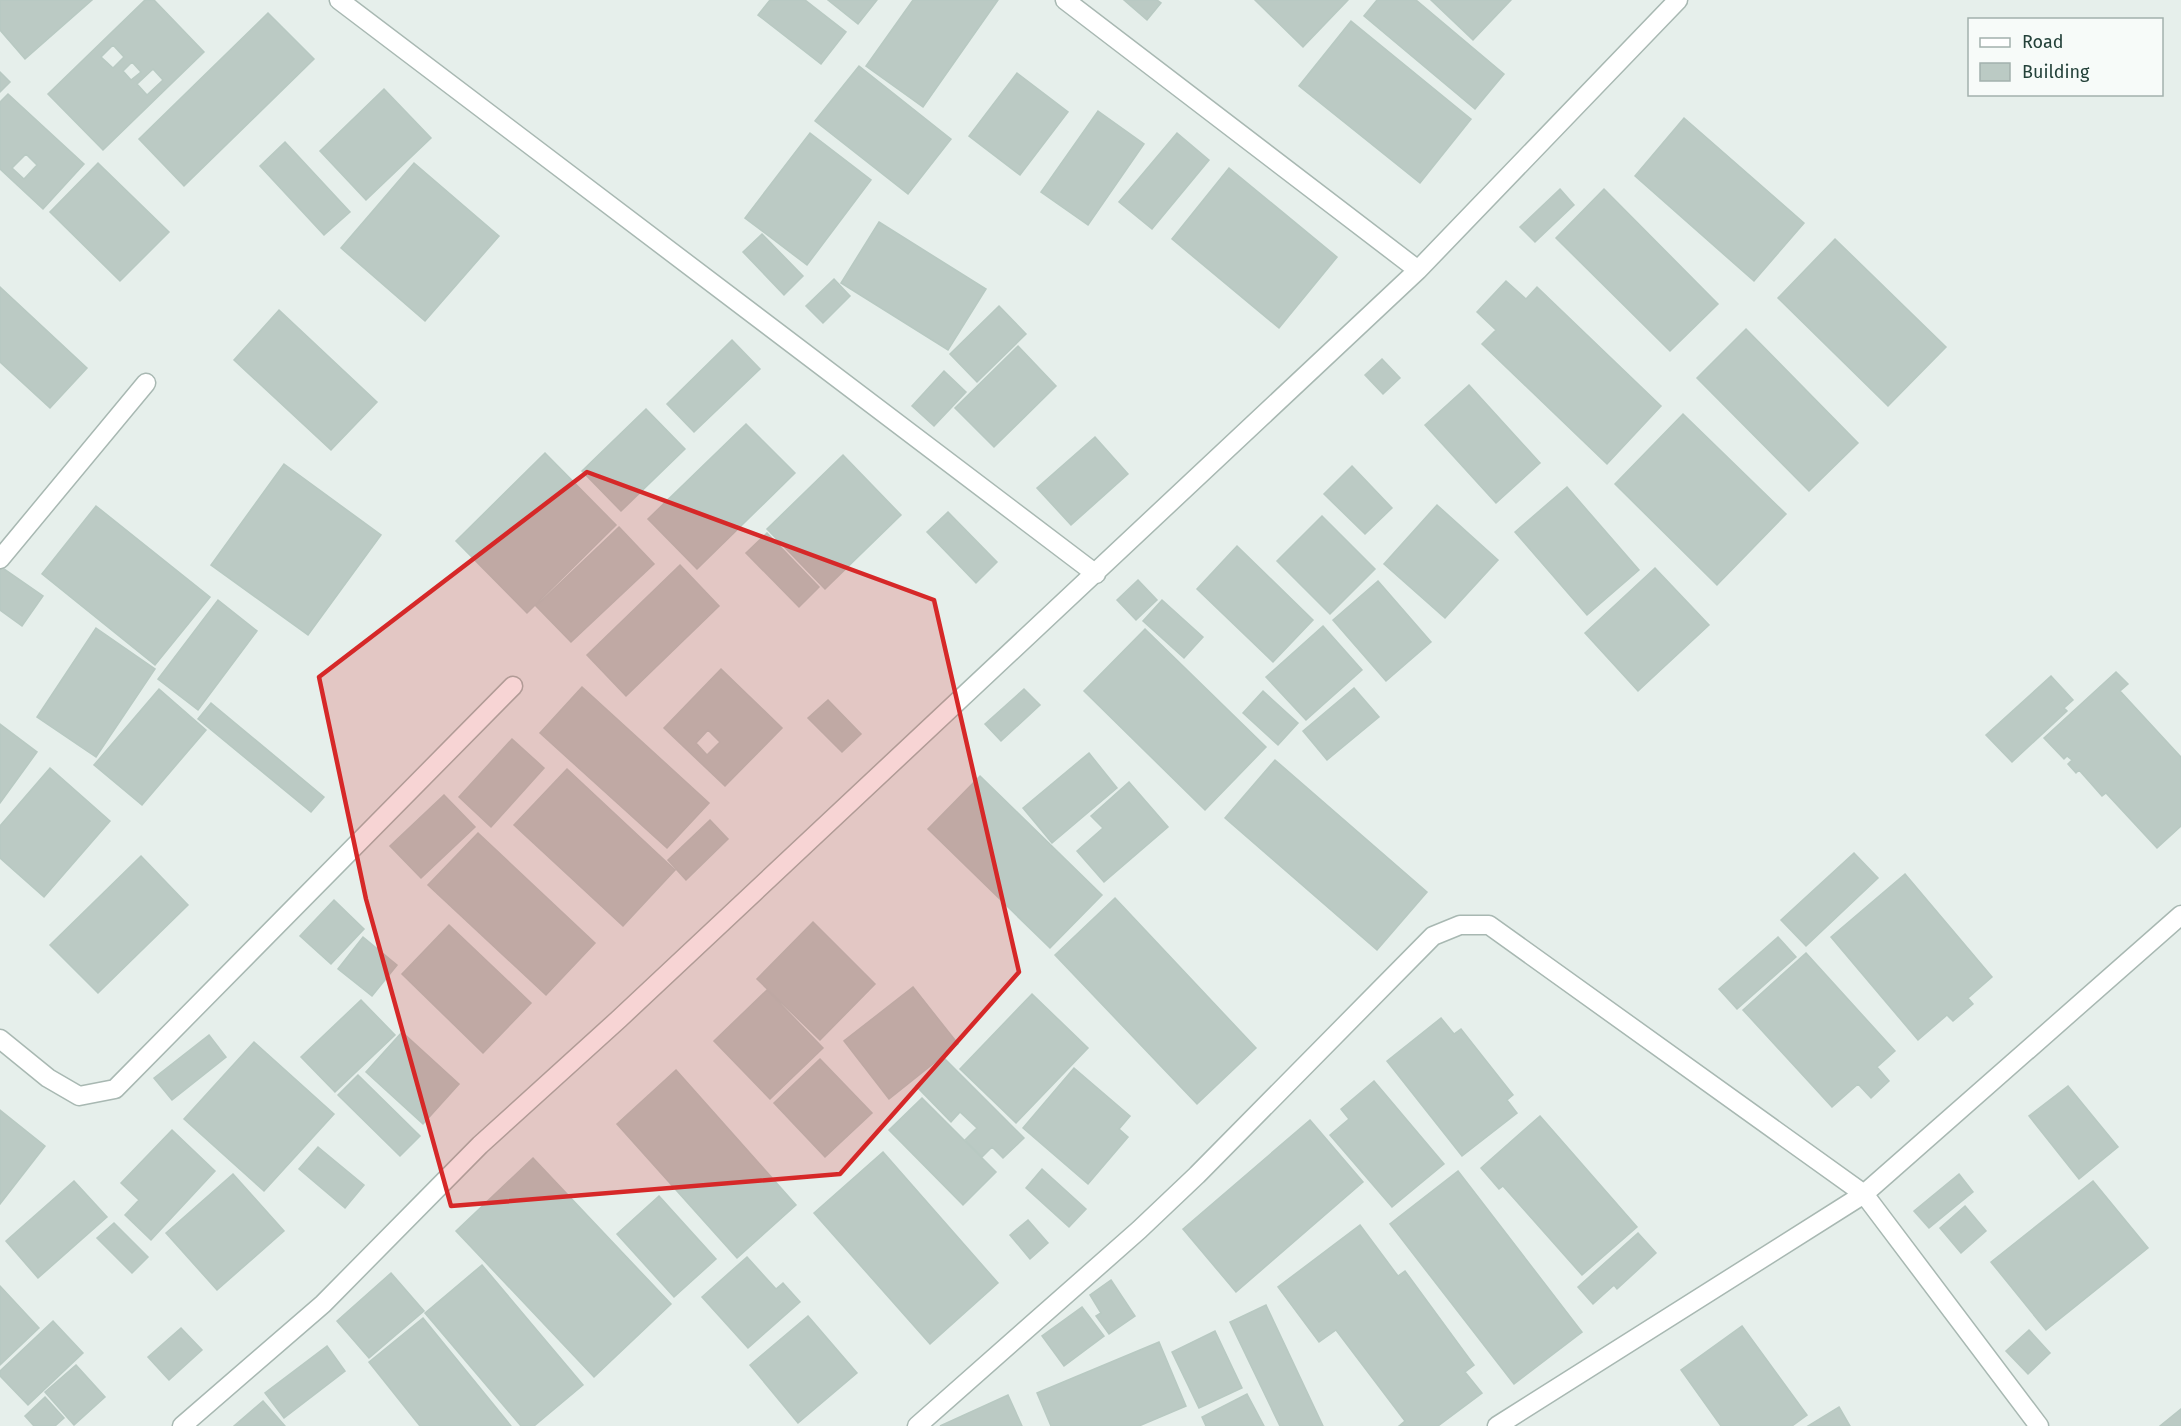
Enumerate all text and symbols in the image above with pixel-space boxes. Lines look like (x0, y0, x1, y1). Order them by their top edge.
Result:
legend (1968, 18, 2163, 96)
text: Road (2022, 31, 2064, 53)
text: Building (2022, 61, 2090, 83)

